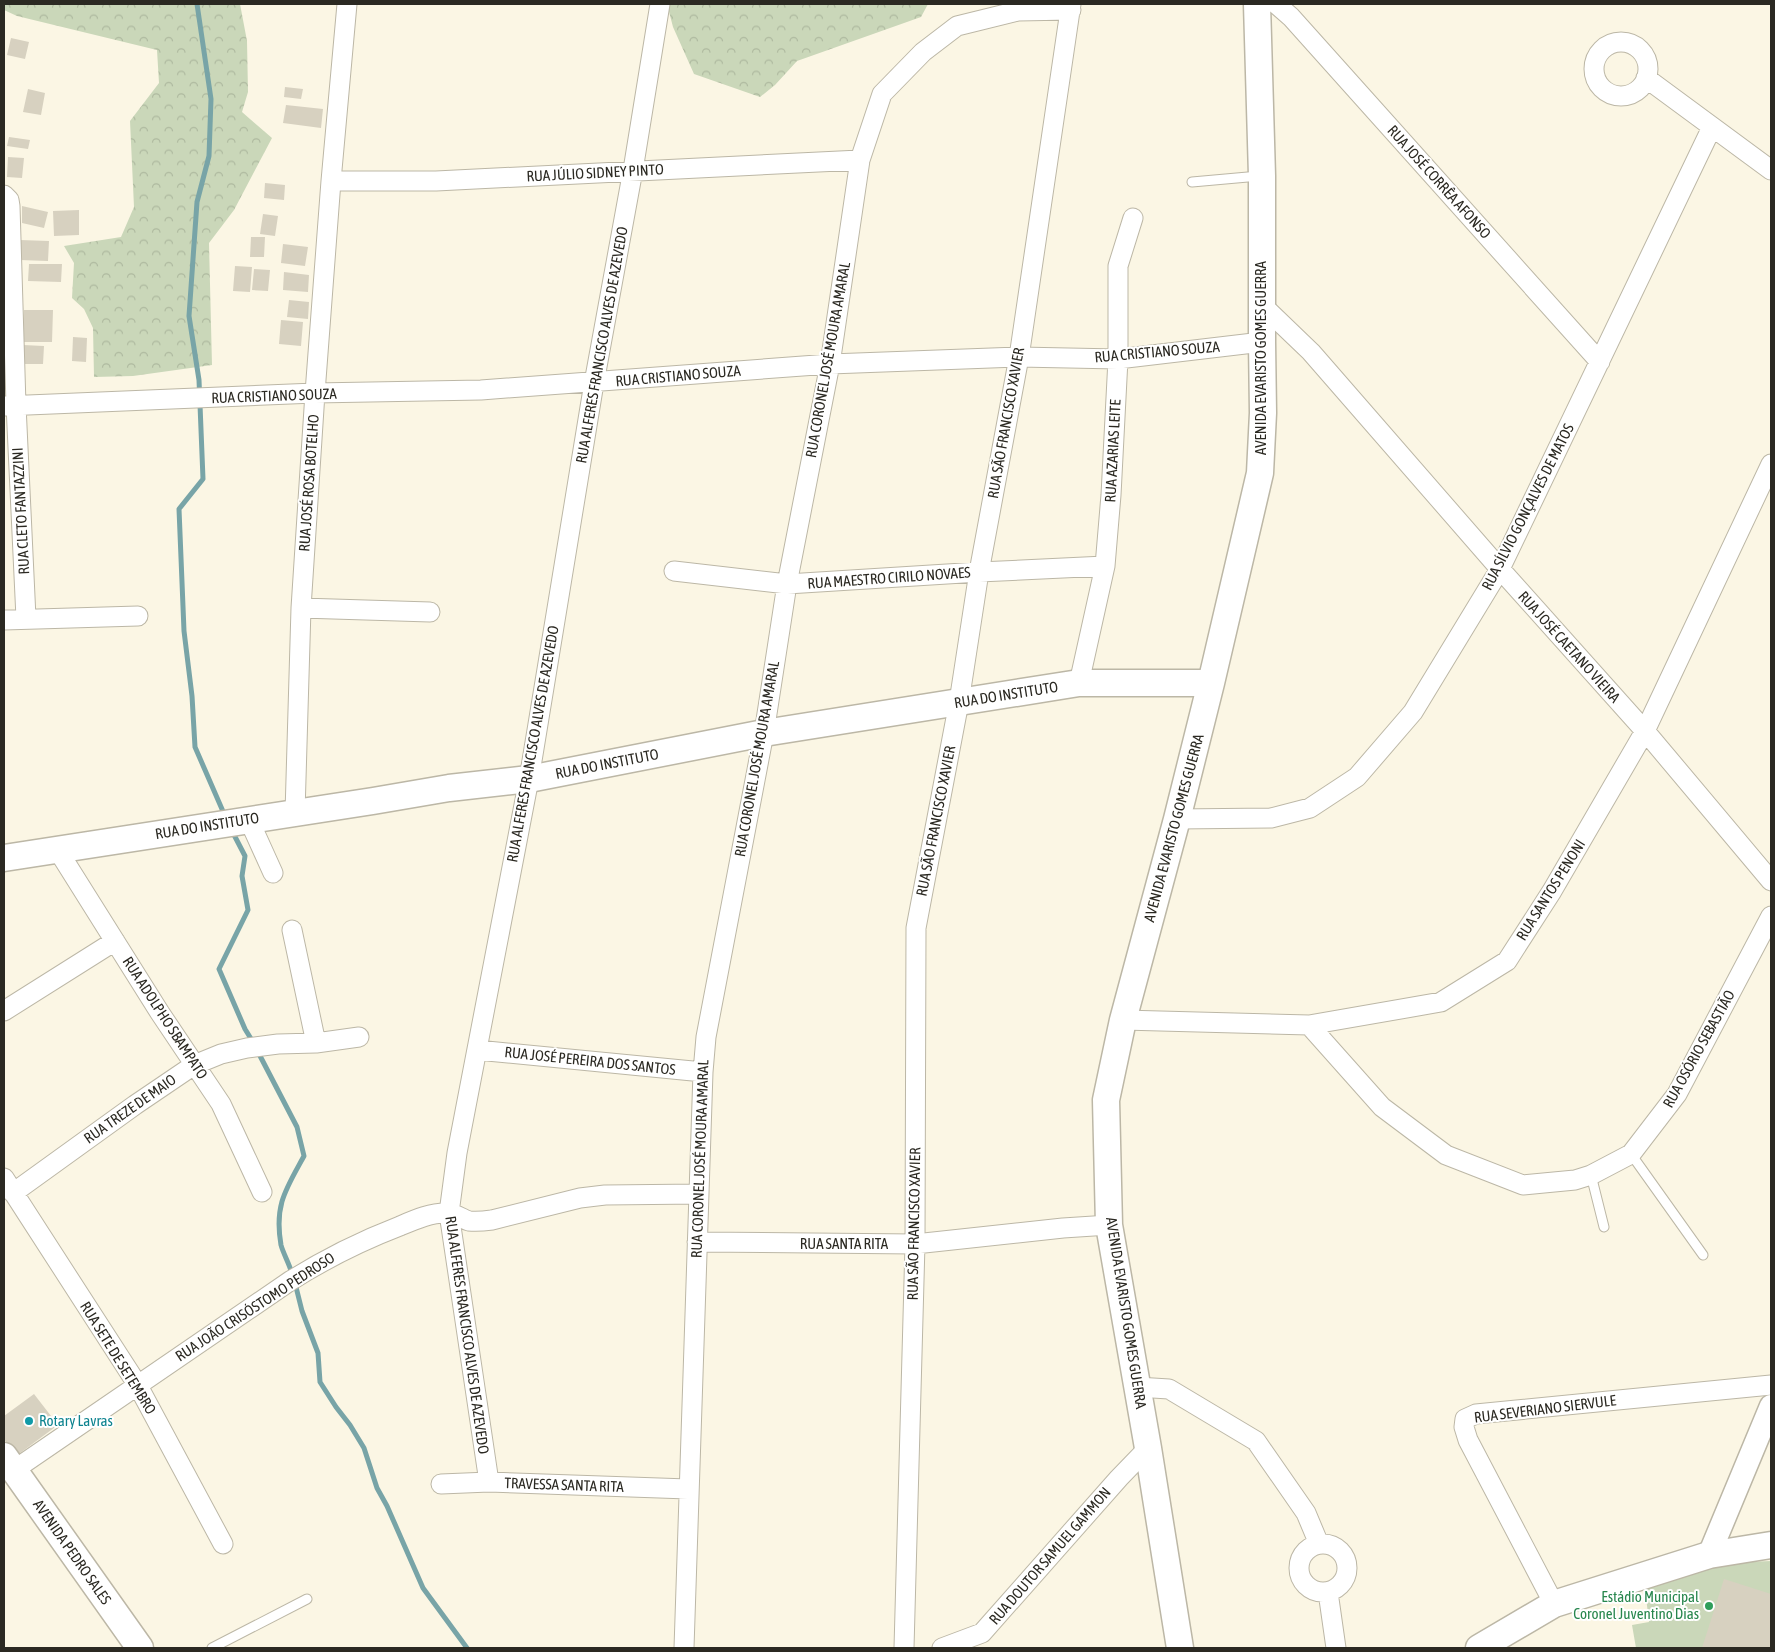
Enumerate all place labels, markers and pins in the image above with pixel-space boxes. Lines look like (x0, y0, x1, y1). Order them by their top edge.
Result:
place label: Rotary Lavras (39, 1412, 113, 1429)
marker: Rotary Lavras (23, 1415, 35, 1427)
place label: Estádio Municipal Coronel Juventino Dias (1573, 1588, 1699, 1622)
marker: Estádio Municipal Coronel Juventino Dias (1703, 1600, 1715, 1612)

